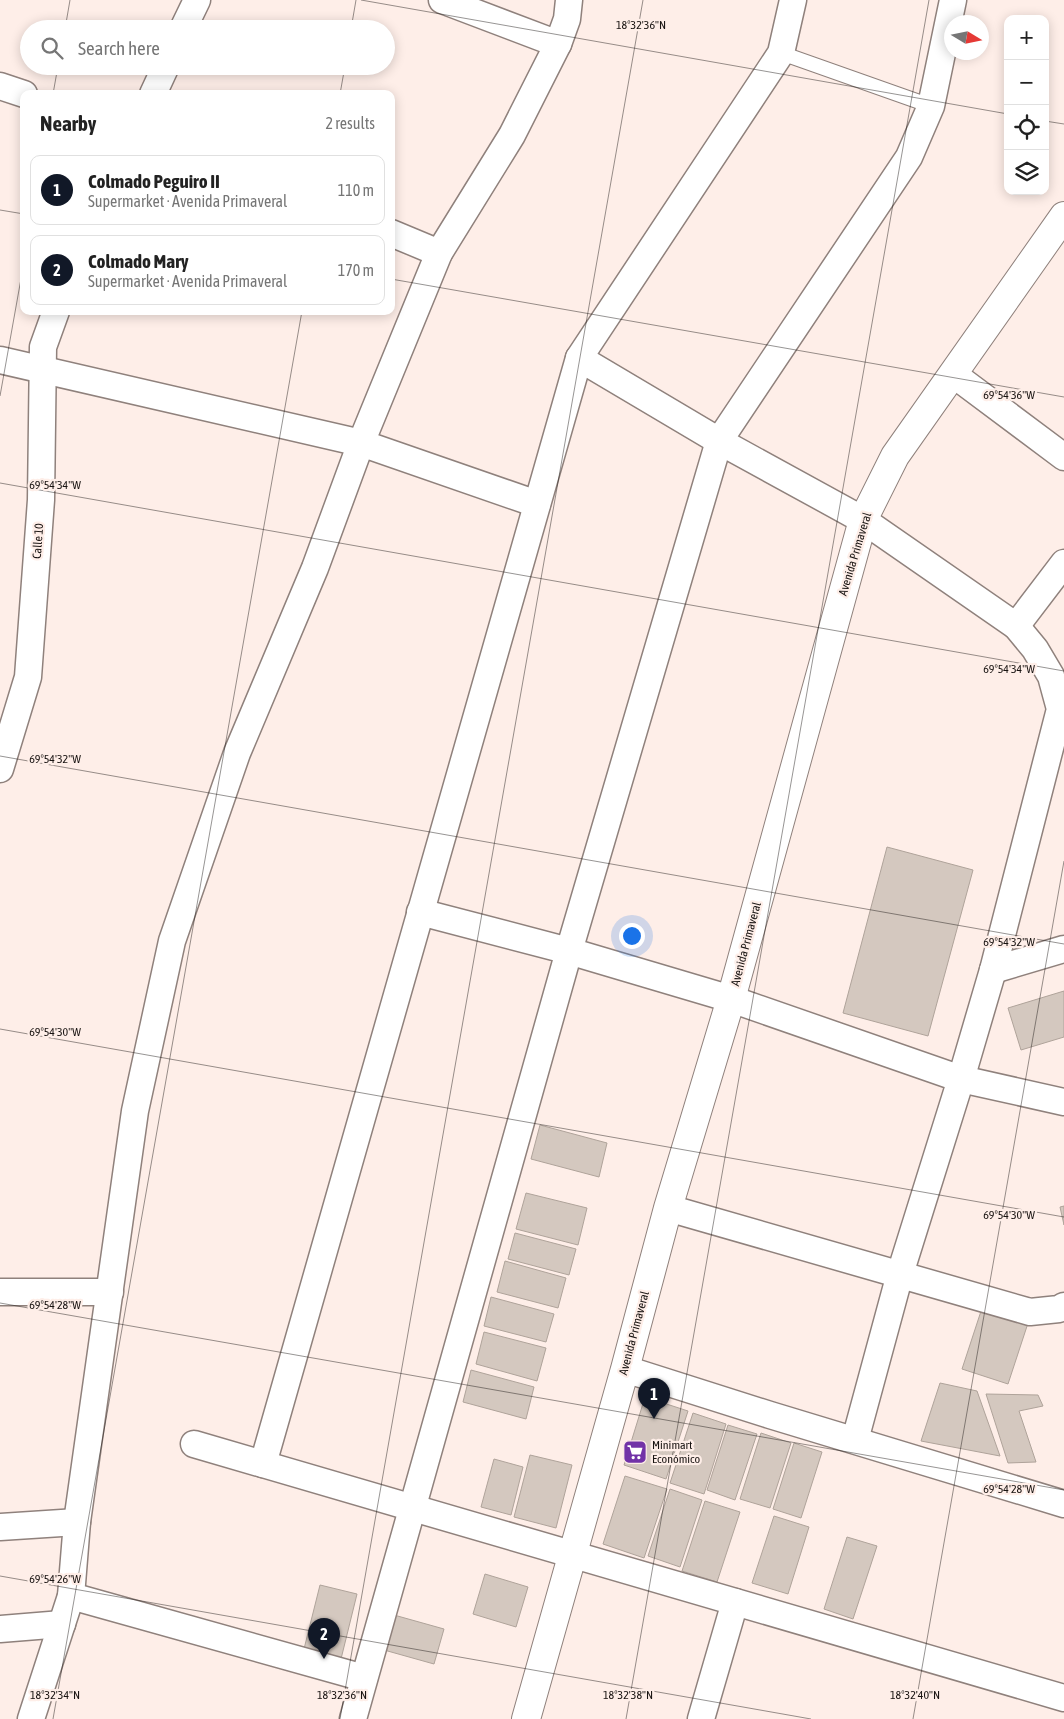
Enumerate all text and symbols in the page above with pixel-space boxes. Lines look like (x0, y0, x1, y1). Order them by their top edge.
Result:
north arrow (944, 15, 989, 60)
map controls (1004, 15, 1049, 195)
button: + (1004, 15, 1049, 60)
text: 18°32'36"N (616, 18, 666, 32)
search box (20, 20, 395, 75)
icon: search (38, 34, 66, 62)
text: Search here (78, 37, 160, 59)
button: − (1004, 60, 1049, 105)
button: locate (1004, 105, 1049, 150)
text: Nearby (40, 111, 96, 135)
text: 2 results (325, 114, 375, 132)
button: layers (1004, 150, 1049, 195)
text: Colmado Peguiro II (88, 170, 220, 192)
text: 1 (53, 181, 61, 199)
text: 110 m (338, 181, 374, 199)
text: Supermarket · Avenida Primaveral (88, 192, 287, 210)
text: Colmado Mary (88, 250, 189, 272)
text: 2 (53, 261, 61, 279)
text: 170 m (338, 261, 374, 279)
text: Supermarket · Avenida Primaveral (88, 272, 287, 290)
text: 69°54'36"W (983, 388, 1035, 402)
text: 69°54'34"W (29, 478, 81, 492)
street label: Avenida Primaveral (836, 510, 875, 597)
street label: Calle 10 (30, 522, 46, 559)
text: 69°54'34"W (983, 662, 1035, 676)
text: 69°54'32"W (29, 752, 81, 766)
street label: Avenida Primaveral (728, 900, 764, 988)
your location (619, 923, 645, 949)
text: 69°54'32"W (983, 935, 1035, 949)
text: 69°54'30"W (29, 1025, 81, 1039)
text: 69°54'30"W (983, 1208, 1035, 1222)
street label: Avenida Primaveral (616, 1289, 652, 1377)
text: 69°54'28"W (29, 1298, 81, 1312)
pin: 1 (638, 1378, 670, 1419)
place label: Minimart Económico (652, 1438, 700, 1466)
supermarket icon: Minimart Económico (622, 1439, 648, 1465)
text: 69°54'28"W (983, 1482, 1035, 1496)
text: 69°54'26"W (29, 1572, 81, 1586)
pin: 2 (308, 1618, 340, 1659)
text: 18°32'34"N (30, 1688, 80, 1702)
text: 18°32'36"N (317, 1688, 367, 1702)
text: 18°32'38"N (603, 1688, 653, 1702)
text: 18°32'40"N (890, 1688, 940, 1702)

